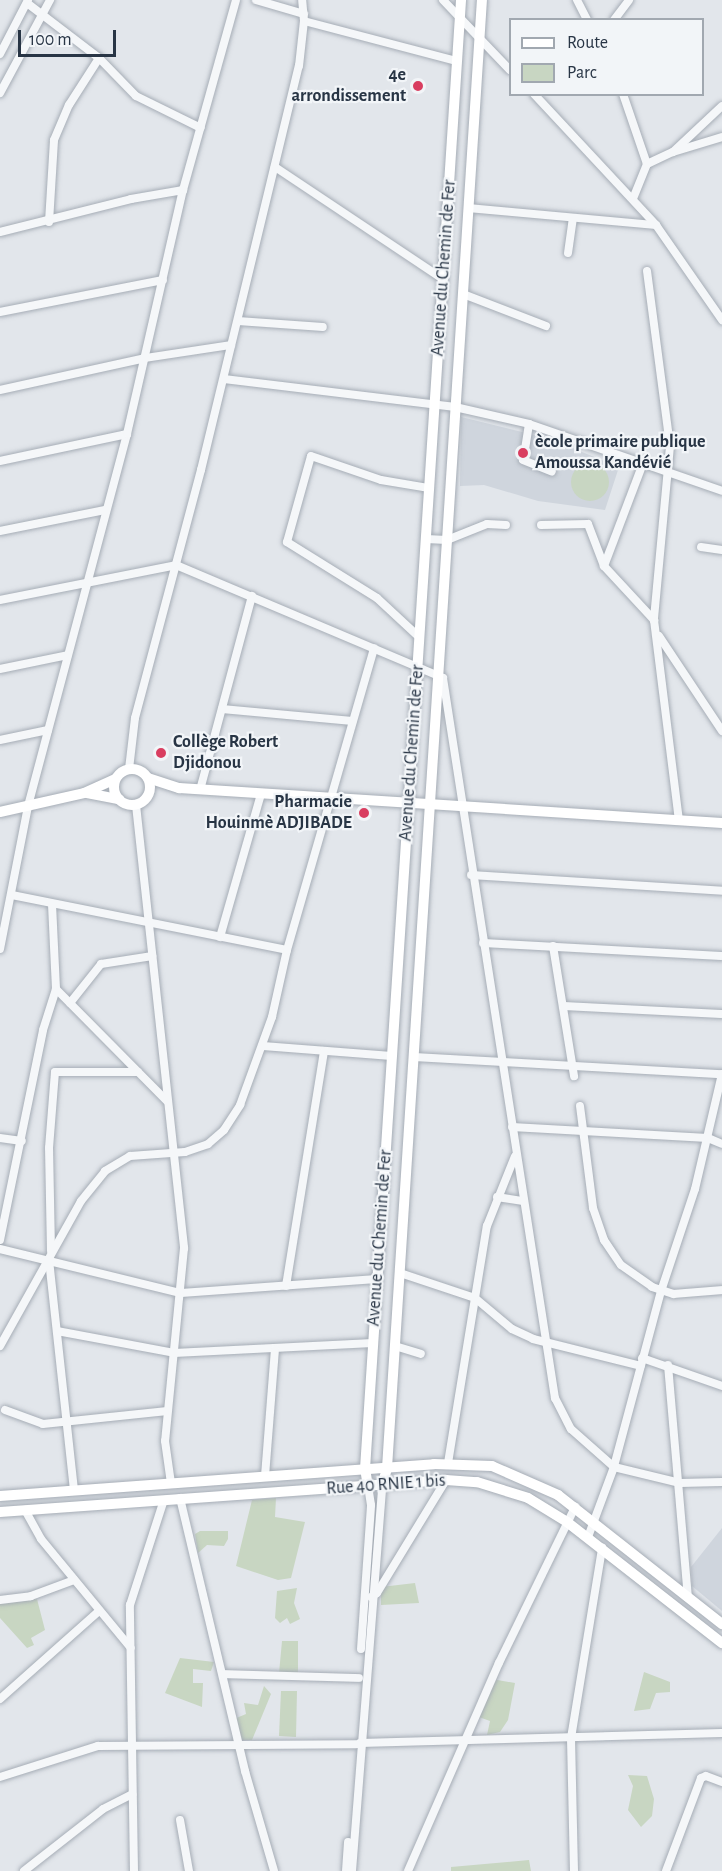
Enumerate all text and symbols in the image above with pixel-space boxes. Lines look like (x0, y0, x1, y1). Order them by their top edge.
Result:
scale bar (21, 18, 118, 56)
legend (509, 18, 704, 96)
text: 100 m (29, 31, 72, 49)
text: Route (567, 34, 608, 52)
text: Parc (567, 64, 597, 82)
place label: 4e arrondissement (292, 65, 406, 107)
marker: 4e arrondissement (411, 79, 425, 93)
street label: Avenue du Chemin de Fer (427, 179, 461, 357)
place label: ècole primaire publique Amoussa Kandévié (535, 432, 706, 474)
marker: ècole primaire publique Amoussa Kandévié (516, 446, 530, 460)
street label: Avenue du Chemin de Fer (395, 664, 429, 842)
place label: Collège Robert Djidonou (173, 732, 278, 774)
marker: Collège Robert Djidonou (154, 746, 168, 760)
place label: Pharmacie Houinmè ADJIBADE (206, 792, 352, 834)
marker: Pharmacie Houinmè ADJIBADE (357, 806, 371, 820)
street label: Avenue du Chemin de Fer (363, 1149, 397, 1327)
street label: Rue 40 RNIE 1 bis (326, 1470, 446, 1500)

